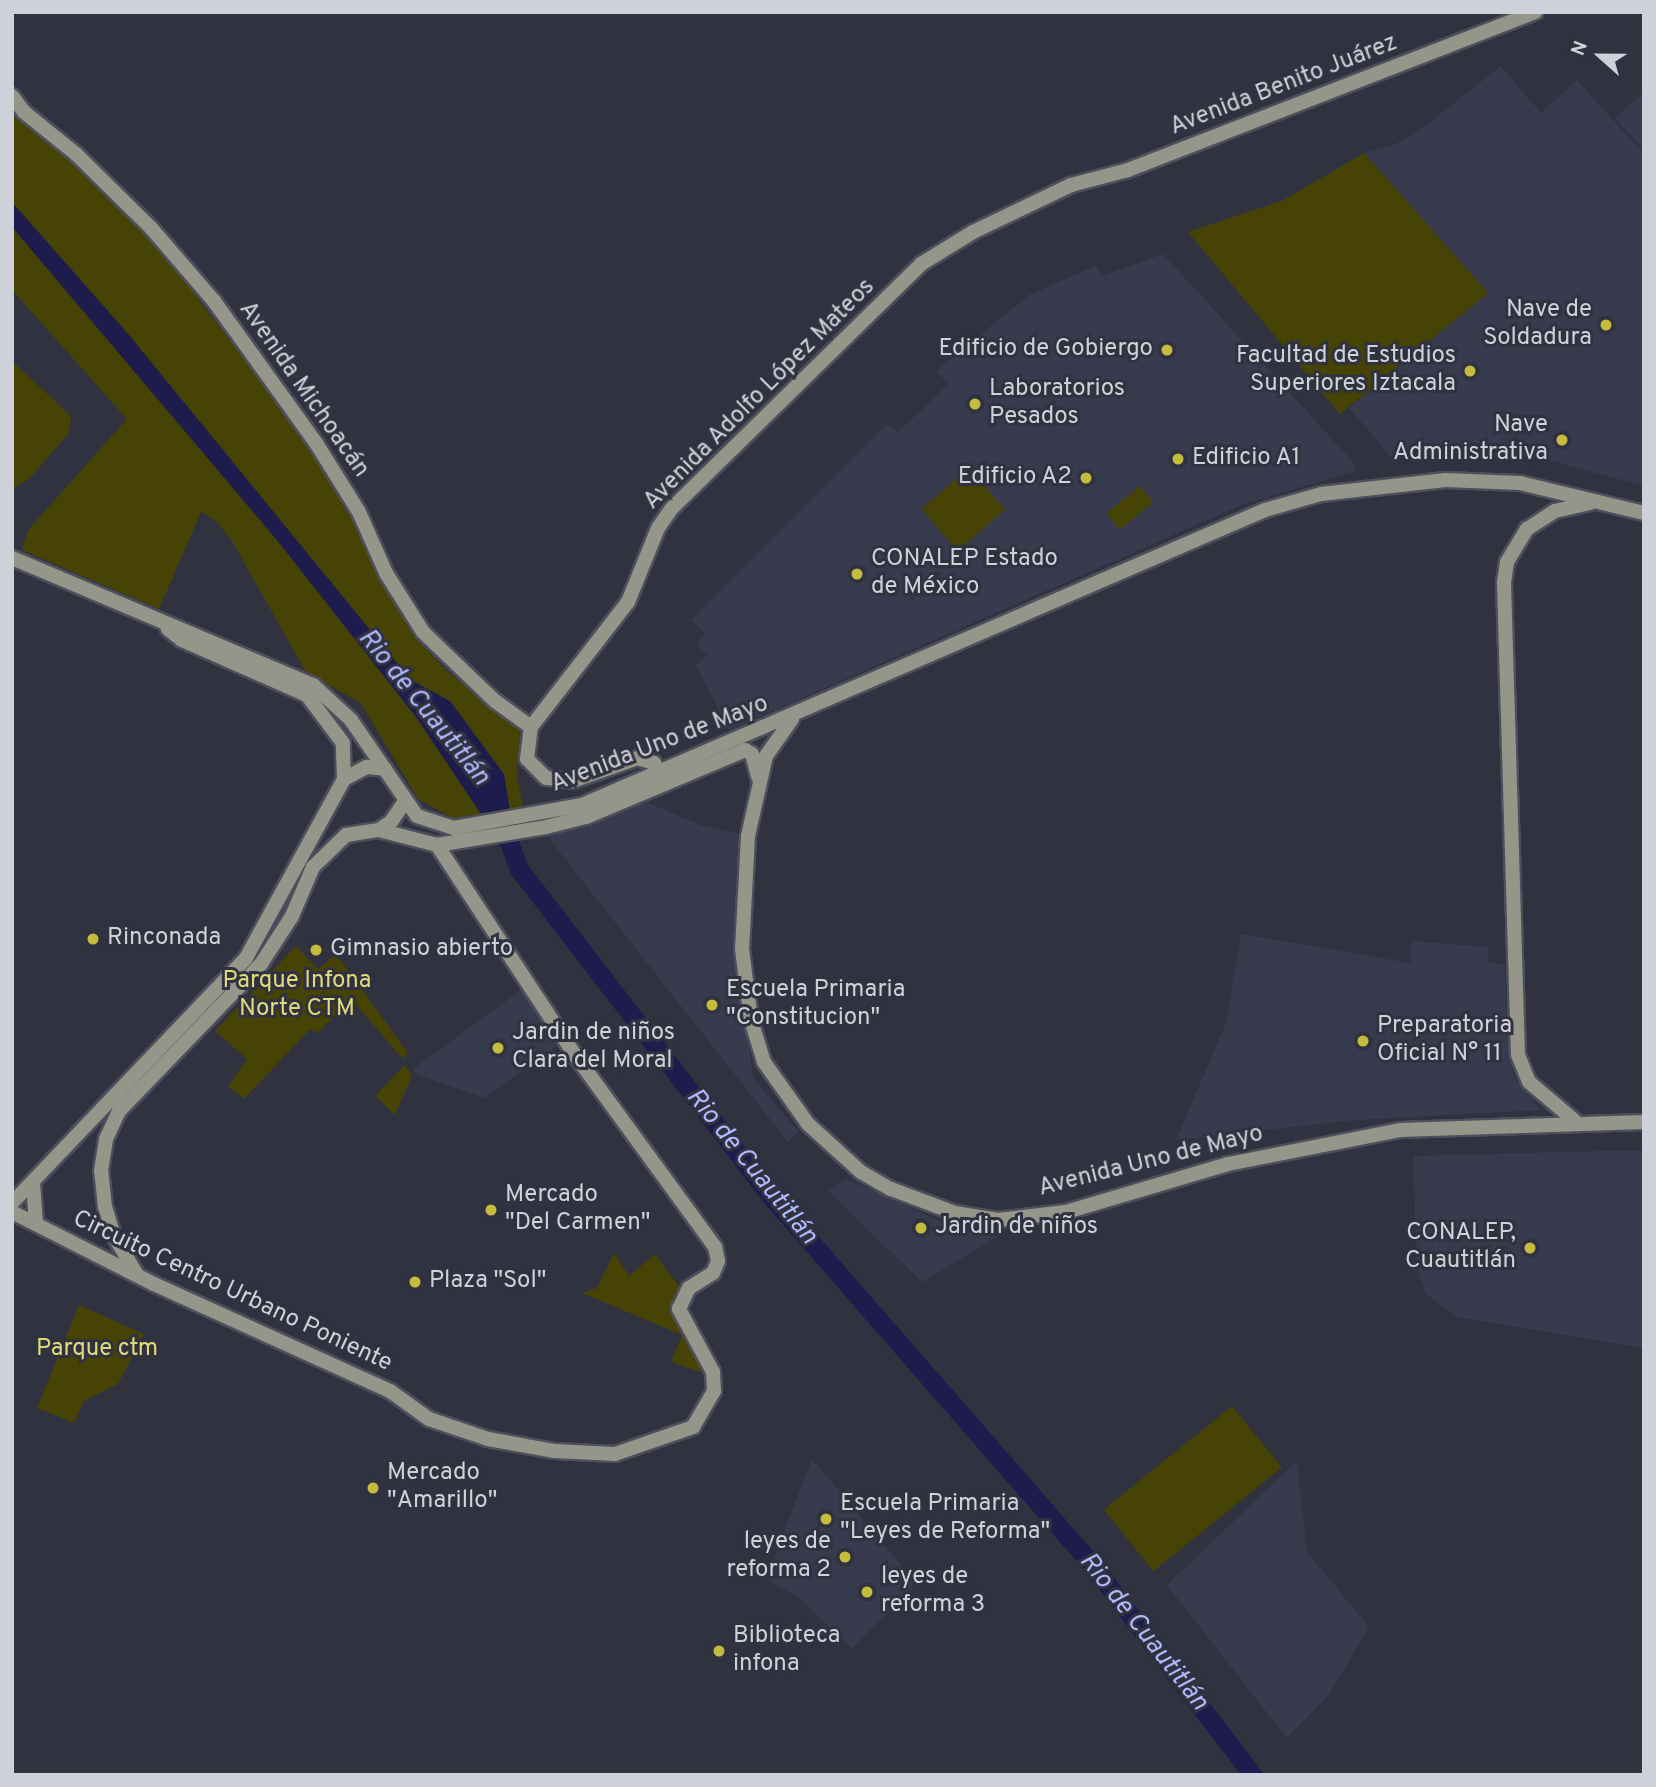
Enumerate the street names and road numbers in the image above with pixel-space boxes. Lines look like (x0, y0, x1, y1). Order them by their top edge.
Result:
street label: Avenida Benito Juárez (1166, 29, 1402, 143)
street label: Avenida Adolfo López Mateos (638, 273, 882, 517)
street label: Avenida Michoacán (232, 297, 374, 483)
street label: Avenida Uno de Mayo (547, 690, 773, 800)
street label: Avenida Uno de Mayo (1036, 1120, 1266, 1204)
street label: Circuito Centro Urbano Poniente (68, 1205, 396, 1379)

